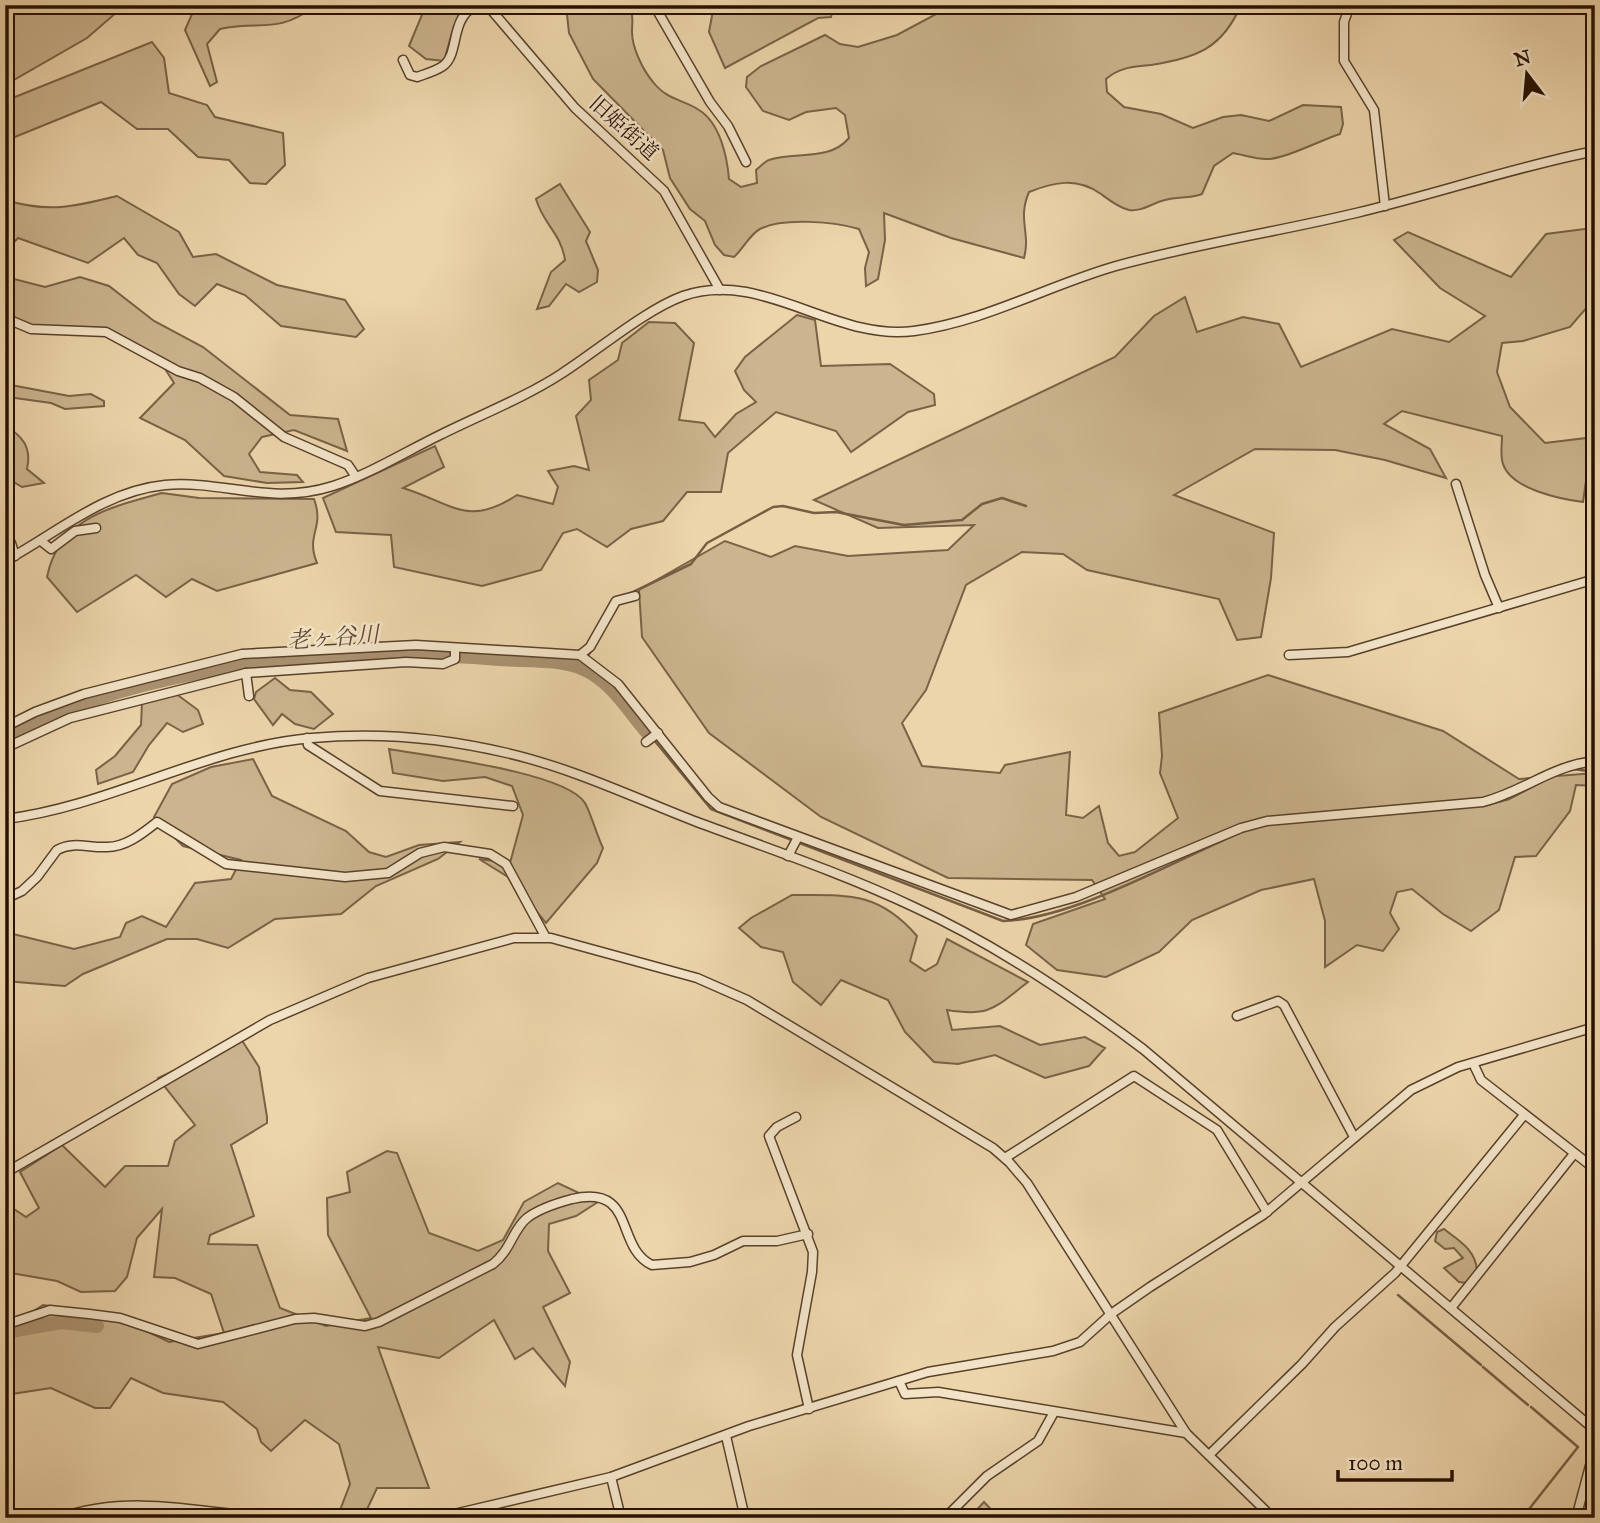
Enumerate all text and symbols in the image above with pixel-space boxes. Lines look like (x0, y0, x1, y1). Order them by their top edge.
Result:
north arrow (1492, 38, 1562, 108)
text: N (1512, 45, 1533, 71)
street label: 旧姫街道 (584, 90, 664, 166)
water label: 老ヶ谷川 (286, 620, 383, 654)
scale bar (1338, 1439, 1451, 1483)
text: 100 m (1348, 1450, 1403, 1476)

